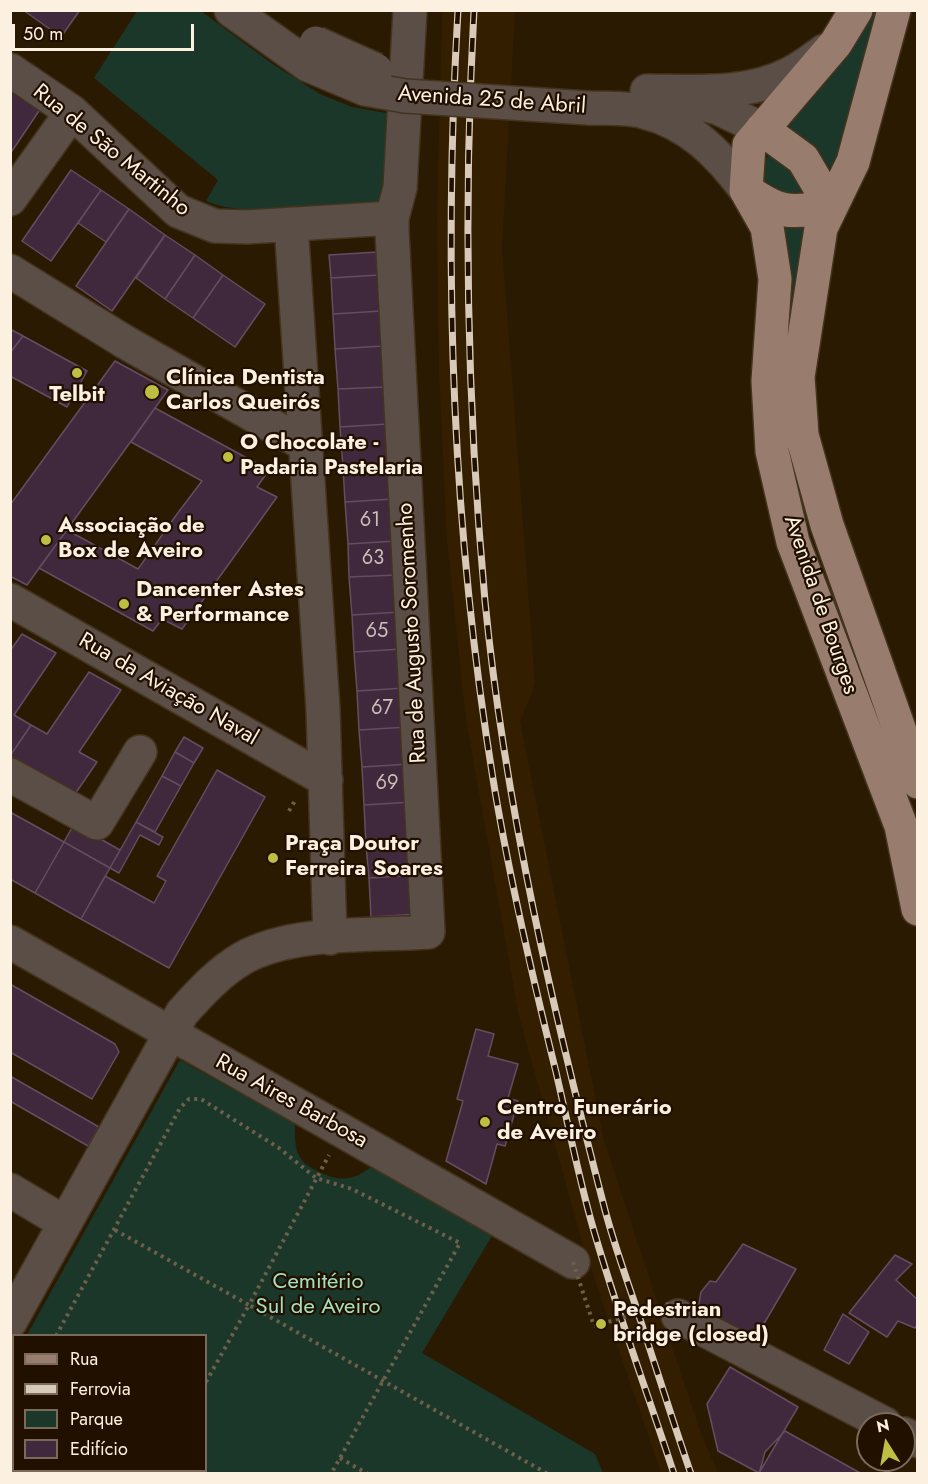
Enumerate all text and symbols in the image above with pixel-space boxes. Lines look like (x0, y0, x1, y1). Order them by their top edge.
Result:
scale bar (15, 12, 196, 50)
text: 50 m (23, 21, 63, 47)
street label: Rua de São Martinho (27, 79, 195, 223)
street label: Avenida 25 de Abril (397, 81, 587, 121)
marker: Telbit (70, 366, 84, 380)
place label: Clínica Dentista Carlos Queirós (166, 366, 325, 418)
place label: Telbit (49, 383, 105, 409)
marker: Clínica Dentista Carlos Queirós (143, 383, 161, 401)
place label: O Chocolate - Padaria Pastelaria (240, 431, 423, 482)
marker: O Chocolate - Padaria Pastelaria (221, 450, 235, 464)
street label: Rua de Augusto Soromenho (393, 502, 433, 764)
house number: 61 (360, 509, 380, 533)
street label: Avenida de Bourges (777, 512, 863, 698)
place label: Associação de Box de Aveiro (58, 514, 205, 566)
marker: Associação de Box de Aveiro (39, 533, 53, 547)
house number: 63 (362, 547, 384, 571)
place label: Dancenter Astes & Performance (136, 578, 304, 630)
marker: Dancenter Astes & Performance (117, 597, 131, 611)
house number: 65 (366, 620, 388, 644)
street label: Rua da Aviação Naval (74, 628, 262, 752)
house number: 67 (371, 697, 393, 721)
house number: 69 (375, 772, 399, 796)
place label: Praça Doutor Ferreira Soares (285, 832, 443, 884)
marker: Praça Doutor Ferreira Soares (266, 851, 280, 865)
street label: Rua Aires Barbosa (210, 1049, 372, 1155)
place label: Centro Funerário de Aveiro (497, 1096, 672, 1148)
marker: Centro Funerário de Aveiro (478, 1115, 492, 1129)
park label: Cemitério Sul de Aveiro (256, 1270, 380, 1322)
place label: Pedestrian bridge (closed) (613, 1298, 769, 1350)
marker: Pedestrian bridge (closed) (594, 1317, 608, 1331)
legend (12, 1334, 207, 1472)
text: Rua (70, 1346, 98, 1372)
text: Ferrovia (70, 1376, 131, 1402)
text: Parque (70, 1406, 123, 1432)
north arrow (856, 1412, 916, 1472)
text: N (874, 1413, 891, 1438)
text: Edifício (70, 1436, 128, 1462)

